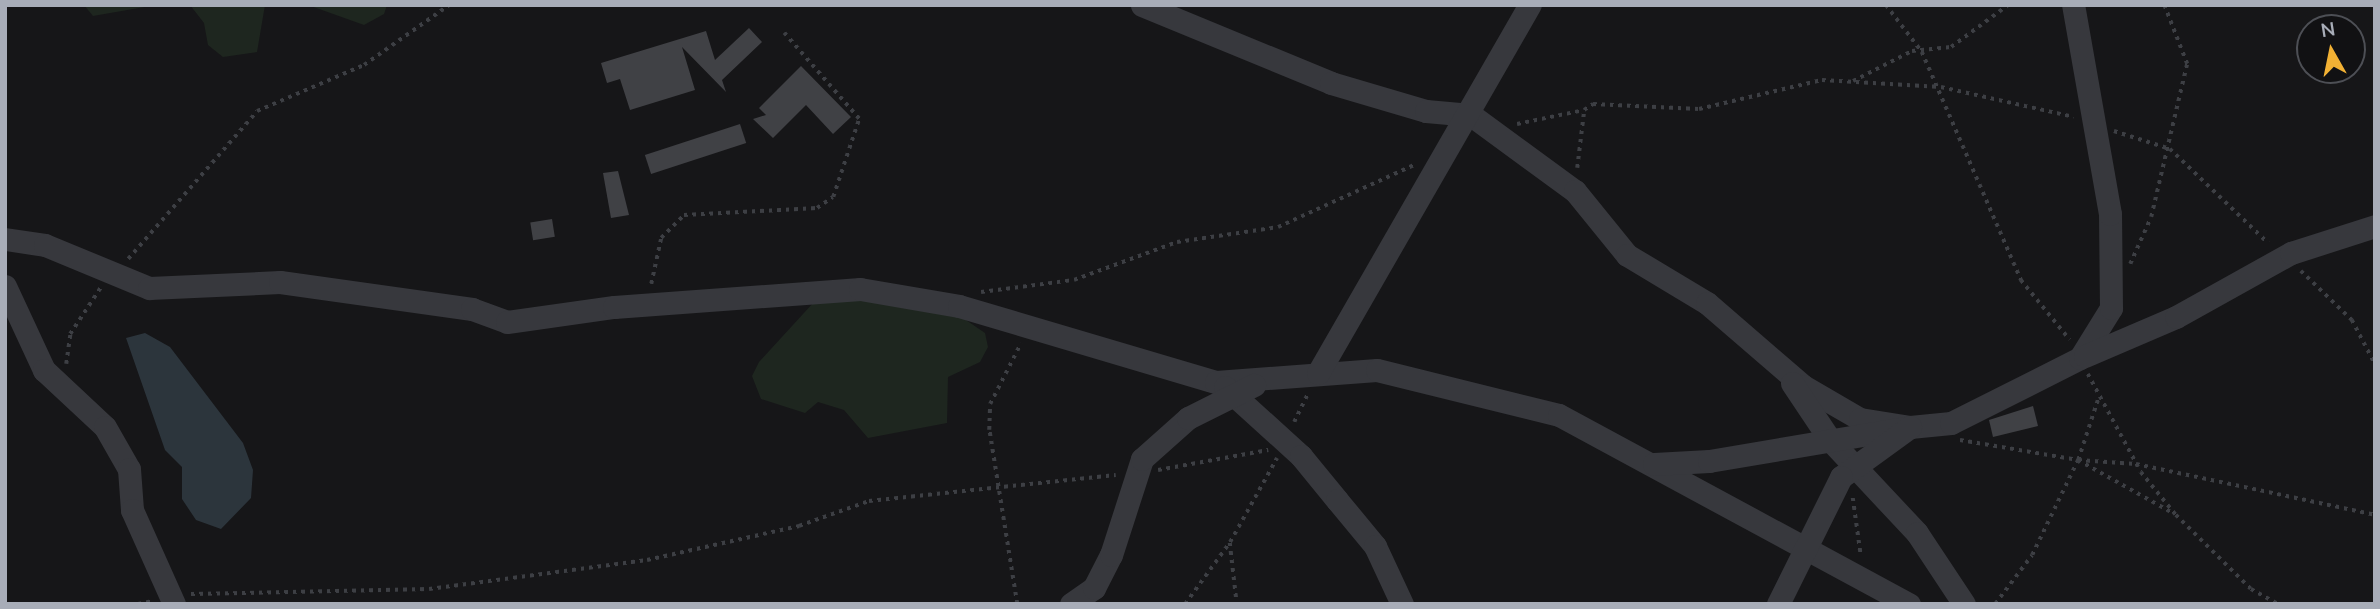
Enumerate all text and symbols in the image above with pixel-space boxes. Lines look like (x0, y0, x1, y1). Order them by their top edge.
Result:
north arrow (2296, 14, 2366, 84)
text: N (2319, 16, 2337, 44)

